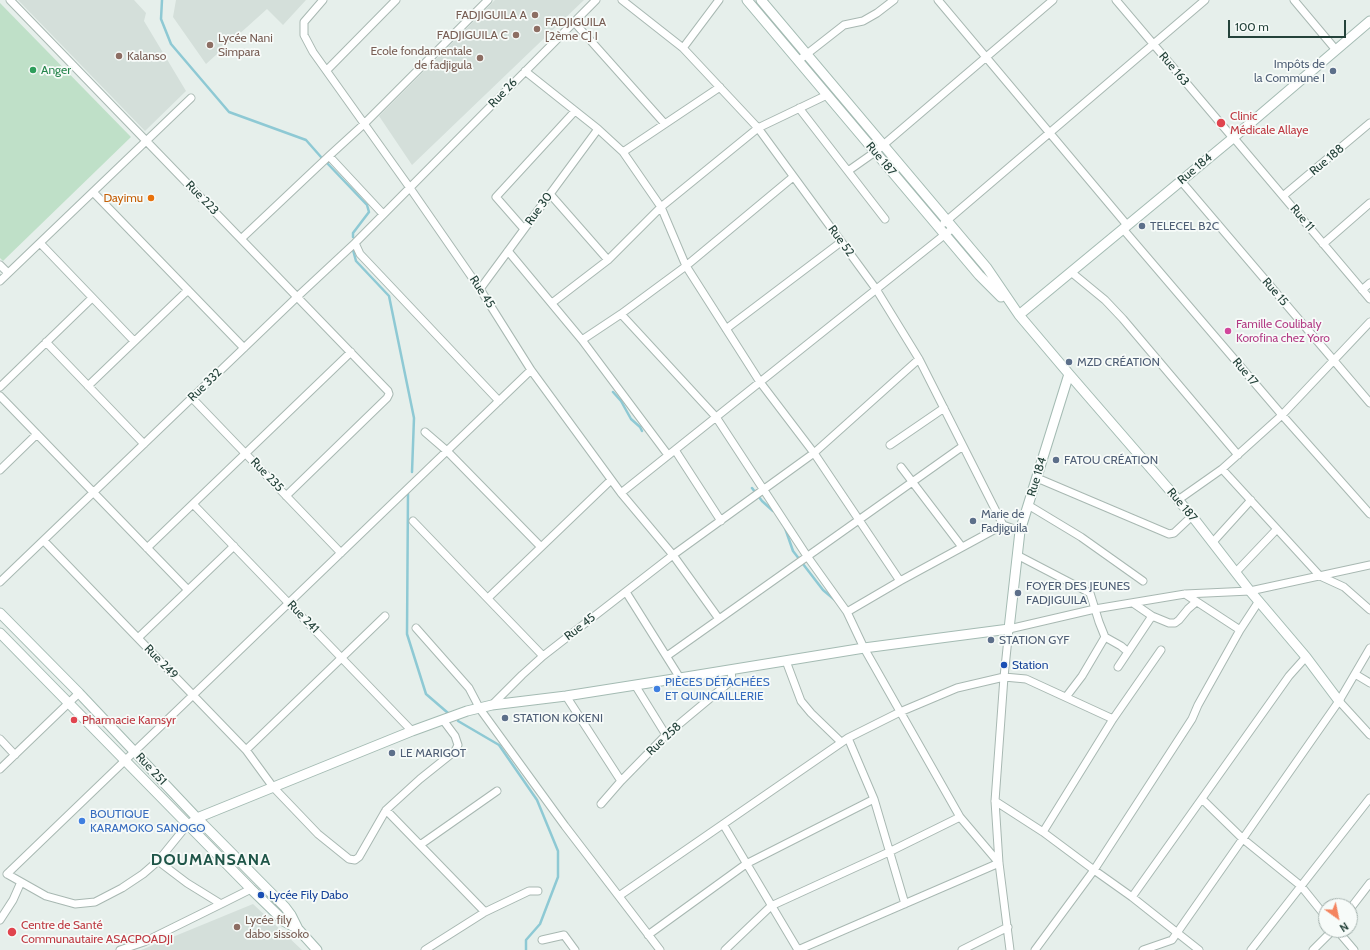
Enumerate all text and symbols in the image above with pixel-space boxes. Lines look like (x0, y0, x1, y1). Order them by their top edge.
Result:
place label: FADJIGUILA A (456, 8, 527, 22)
marker: FADJIGUILA A (530, 10, 540, 20)
scale bar (1230, 12, 1348, 38)
place label: FADJIGUILA [2ème C] I (545, 15, 606, 43)
text: 100 m (1235, 19, 1269, 34)
marker: FADJIGUILA [2ème C] I (532, 24, 542, 34)
place label: FADJIGUILA C (437, 28, 508, 42)
marker: FADJIGUILA C (511, 30, 521, 40)
place label: Lycée Nani Simpara (218, 31, 273, 59)
marker: Lycée Nani Simpara (205, 40, 215, 50)
place label: Ecole fondamentale de fadjigula (370, 44, 472, 72)
place label: Kalanso (127, 49, 166, 63)
street label: Rue 163 (1156, 49, 1192, 89)
marker: Kalanso (114, 51, 124, 61)
marker: Ecole fondamentale de fadjigula (475, 53, 485, 63)
place label: Impôts de la Commune I (1254, 57, 1325, 85)
place label: Anger (41, 63, 71, 77)
marker: Anger (28, 65, 38, 75)
marker: Impôts de la Commune I (1328, 66, 1338, 76)
street label: Rue 26 (486, 75, 520, 111)
place label: Clinic Médicale Allaye (1230, 109, 1308, 137)
marker: Clinic Médicale Allaye (1215, 117, 1227, 129)
street label: Rue 187 (863, 139, 899, 179)
street label: Rue 188 (1307, 141, 1347, 179)
street label: Rue 184 (1175, 151, 1215, 187)
street label: Rue 223 (182, 178, 222, 218)
street label: Rue 30 (522, 190, 556, 228)
place label: Dayimu (103, 191, 143, 205)
marker: Dayimu (146, 193, 156, 203)
street label: Rue 11 (1287, 202, 1317, 234)
place label: TELECEL B2C (1150, 219, 1219, 233)
marker: TELECEL B2C (1137, 221, 1147, 231)
street label: Rue 52 (825, 223, 857, 259)
street label: Rue 45 (466, 273, 498, 311)
street label: Rue 15 (1259, 275, 1291, 309)
place label: Famille Coulibaly Korofina chez Yoro (1236, 317, 1330, 345)
marker: Famille Coulibaly Korofina chez Yoro (1223, 326, 1233, 336)
place label: MZD CRÉATION (1077, 355, 1160, 369)
street label: Rue 17 (1229, 355, 1261, 389)
marker: MZD CRÉATION (1064, 357, 1074, 367)
street label: Rue 332 (185, 365, 225, 405)
place label: FATOU CRÉATION (1064, 453, 1158, 467)
street label: Rue 235 (247, 455, 287, 495)
marker: FATOU CRÉATION (1051, 455, 1061, 465)
street label: Rue 184 (1024, 456, 1050, 498)
street label: Rue 187 (1164, 485, 1200, 525)
place label: Marie de Fadjiguila (981, 507, 1027, 535)
marker: Marie de Fadjiguila (968, 516, 978, 526)
place label: FOYER DES JEUNES FADJIGUILA (1026, 579, 1130, 607)
marker: FOYER DES JEUNES FADJIGUILA (1013, 588, 1023, 598)
street label: Rue 241 (284, 598, 322, 636)
street label: Rue 45 (562, 610, 598, 644)
place label: STATION GYF (999, 633, 1069, 647)
marker: STATION GYF (986, 635, 996, 645)
street label: Rue 249 (141, 642, 181, 682)
place label: Station (1012, 658, 1048, 672)
marker: Station (999, 660, 1009, 670)
place label: PIÈCES DÉTACHÉES ET QUINCAILLERIE (665, 675, 770, 703)
marker: PIÈCES DÉTACHÉES ET QUINCAILLERIE (652, 684, 662, 694)
place label: STATION KOKENI (513, 711, 603, 725)
place label: Pharmacie Kamsyr (82, 713, 176, 727)
marker: STATION KOKENI (500, 713, 510, 723)
marker: Pharmacie Kamsyr (69, 715, 79, 725)
street label: Rue 258 (644, 719, 684, 759)
place label: LE MARIGOT (400, 746, 466, 760)
marker: LE MARIGOT (387, 748, 397, 758)
street label: Rue 251 (132, 750, 170, 788)
place label: BOUTIQUE KARAMOKO SANOGO (90, 807, 206, 835)
marker: BOUTIQUE KARAMOKO SANOGO (77, 816, 87, 826)
district label: DOUMANSANA (151, 850, 271, 870)
place label: Lycée Fily Dabo (269, 888, 348, 902)
marker: Lycée Fily Dabo (256, 890, 266, 900)
north arrow (1318, 898, 1358, 938)
place label: Lycée fily dabo sissoko (245, 913, 309, 941)
place label: Centre de Santé Communautaire ASACPOADJI (21, 918, 173, 946)
text: N (1337, 919, 1351, 935)
marker: Lycée fily dabo sissoko (232, 922, 242, 932)
marker: Centre de Santé Communautaire ASACPOADJI (6, 926, 18, 938)

